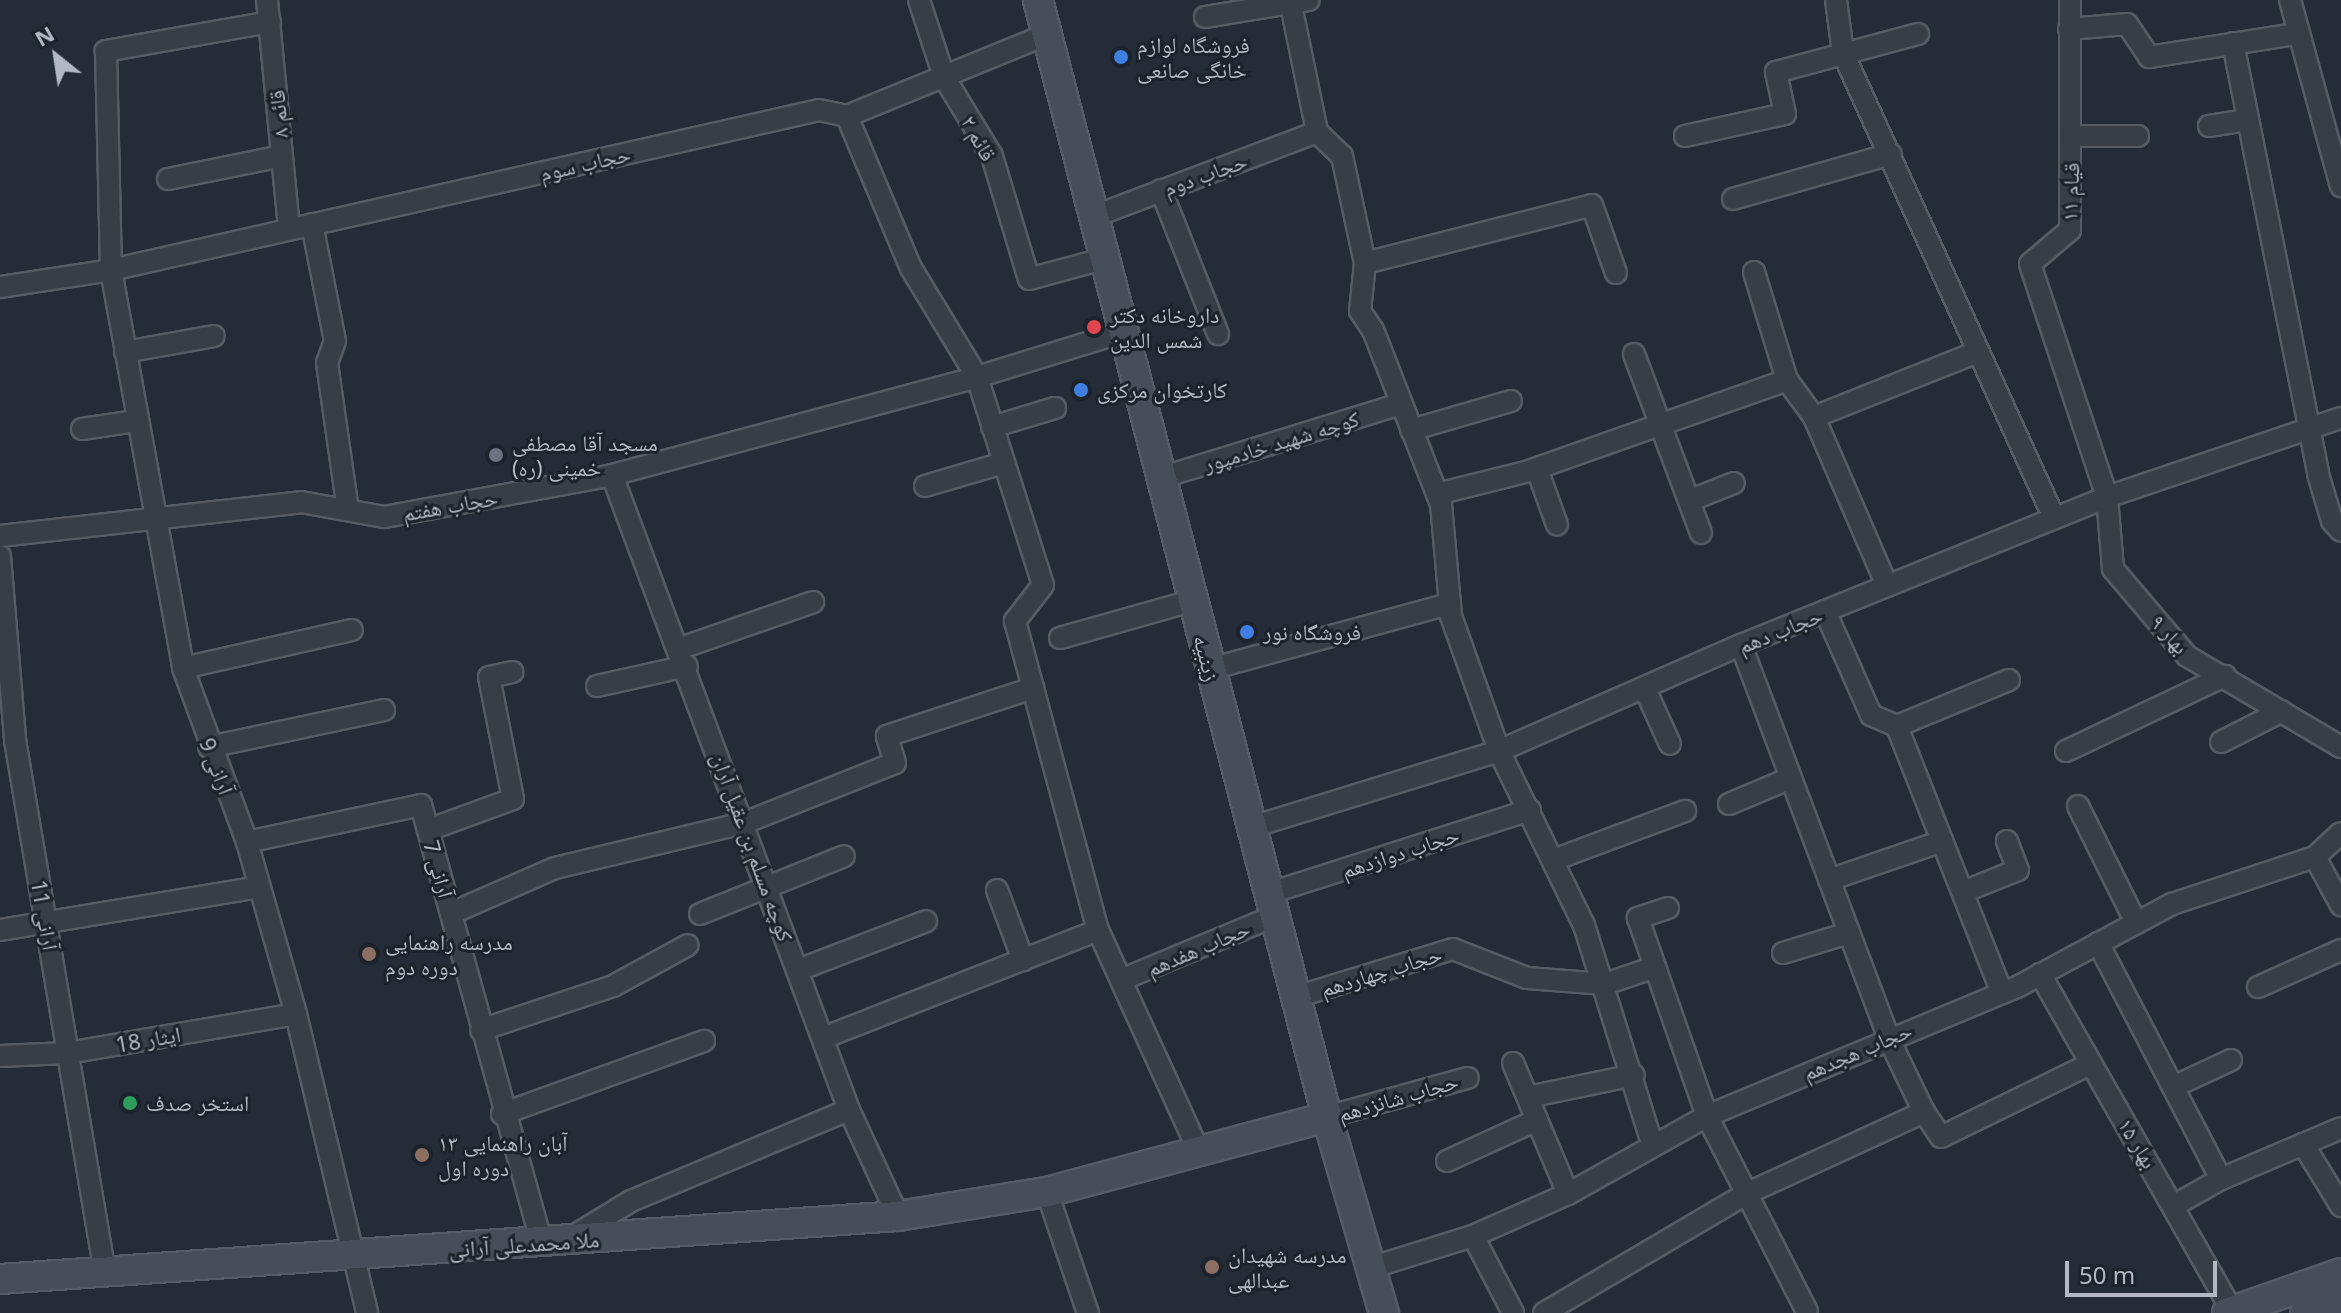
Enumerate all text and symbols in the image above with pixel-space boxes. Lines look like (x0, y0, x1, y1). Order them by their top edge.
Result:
north arrow (16, 16, 96, 96)
text: N (29, 18, 59, 53)
place label: فروشگاه لوازم خانگی صانعی (1137, 31, 1250, 82)
marker: فروشگاه لوازم خانگی صانعی (1112, 48, 1130, 66)
street label: قائم ۸ (263, 89, 293, 139)
street label: قائم ۲ (956, 111, 1002, 165)
street label: حجاب سوم (537, 140, 633, 186)
street label: حجاب دوم (1160, 147, 1250, 201)
street label: قیام ۱۱ (2056, 162, 2084, 222)
place label: داروخانه دکتر شمس الدین (1110, 301, 1219, 352)
marker: داروخانه دکتر شمس الدین (1085, 318, 1103, 336)
place label: کارتخوان مرکزی (1097, 377, 1227, 403)
marker: کارتخوان مرکزی (1072, 381, 1090, 399)
street label: کوچه شهید خادمپور (1200, 405, 1362, 477)
place label: مسجد آقا مصطفی خمینی (ره) (512, 429, 658, 480)
marker: مسجد آقا مصطفی خمینی (ره) (487, 446, 505, 464)
street label: حجاب هفتم (400, 484, 500, 526)
street label: حجاب دهم (1734, 601, 1826, 659)
street label: بهار ۹ (2145, 609, 2195, 659)
place label: فروشگاه نور (1263, 619, 1361, 645)
marker: فروشگاه نور (1238, 623, 1256, 641)
street label: زینبیه (1188, 632, 1226, 684)
street label: آرانی 9 (194, 734, 240, 798)
street label: کوچه مسلم بن عقیل آران (707, 749, 799, 945)
street label: حجاب دوازدهم (1338, 821, 1462, 883)
street label: آرانی 7 (418, 837, 460, 901)
street label: آرانی 11 (26, 878, 64, 952)
street label: حجاب هفدهم (1142, 914, 1254, 982)
place label: مدرسه راهنمایی دوره دوم (385, 928, 513, 980)
street label: حجاب چهاردهم (1317, 940, 1445, 1002)
marker: مدرسه راهنمایی دوره دوم (360, 945, 378, 963)
street label: حجاب هجدهم (1798, 1016, 1916, 1086)
street label: ایثار 18 (113, 1020, 183, 1058)
street label: حجاب شانزدهم (1335, 1067, 1461, 1127)
place label: استخر صدف (146, 1090, 249, 1116)
marker: استخر صدف (121, 1094, 139, 1112)
street label: بهار ۱۵ (2113, 1113, 2163, 1173)
place label: ۱۳ آبان راهنمایی دوره اول (438, 1129, 568, 1180)
marker: ۱۳ آبان راهنمایی دوره اول (413, 1146, 431, 1164)
street label: ملا محمدعلی آرانی (448, 1226, 600, 1262)
place label: مدرسه شهیدان عبدالهی (1228, 1241, 1346, 1292)
scale bar (2069, 1245, 2221, 1295)
marker: مدرسه شهیدان عبدالهی (1203, 1258, 1221, 1276)
text: 50 m (2079, 1258, 2135, 1291)

